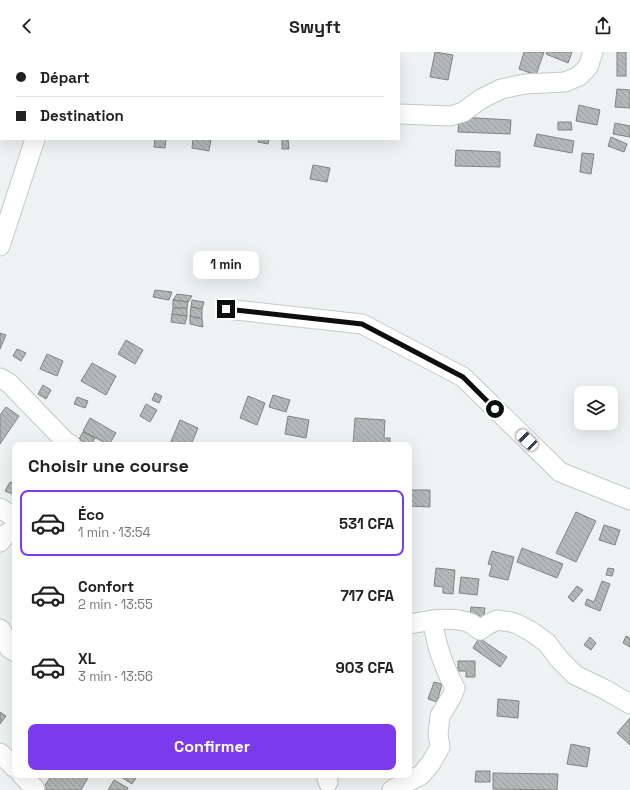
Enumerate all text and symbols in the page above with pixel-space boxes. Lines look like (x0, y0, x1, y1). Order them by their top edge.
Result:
icon: back (16, 15, 38, 37)
text: Swyft (289, 15, 341, 38)
icon: share (592, 15, 614, 37)
text: Départ (40, 68, 90, 87)
text: Destination (40, 106, 124, 125)
callout: 1 min (193, 251, 259, 279)
text: 1 min (210, 256, 242, 273)
route end (217, 300, 235, 318)
map controls (574, 386, 618, 430)
button: layers (574, 386, 618, 430)
route start (486, 400, 504, 418)
car (514, 427, 540, 453)
text: Choisir une course (28, 454, 189, 477)
icon: car (30, 505, 66, 541)
text: Éco (78, 505, 104, 524)
text: 531 CFA (339, 514, 394, 533)
text: 1 min · 13:54 (78, 524, 151, 541)
icon: car (30, 577, 66, 613)
text: Confort (78, 577, 134, 596)
text: 717 CFA (340, 586, 394, 605)
text: 2 min · 13:55 (78, 596, 153, 613)
icon: car (30, 649, 66, 685)
text: XL (78, 649, 96, 668)
text: 903 CFA (336, 658, 394, 677)
text: 3 min · 13:56 (78, 668, 153, 685)
button: Confirmer (28, 724, 396, 770)

